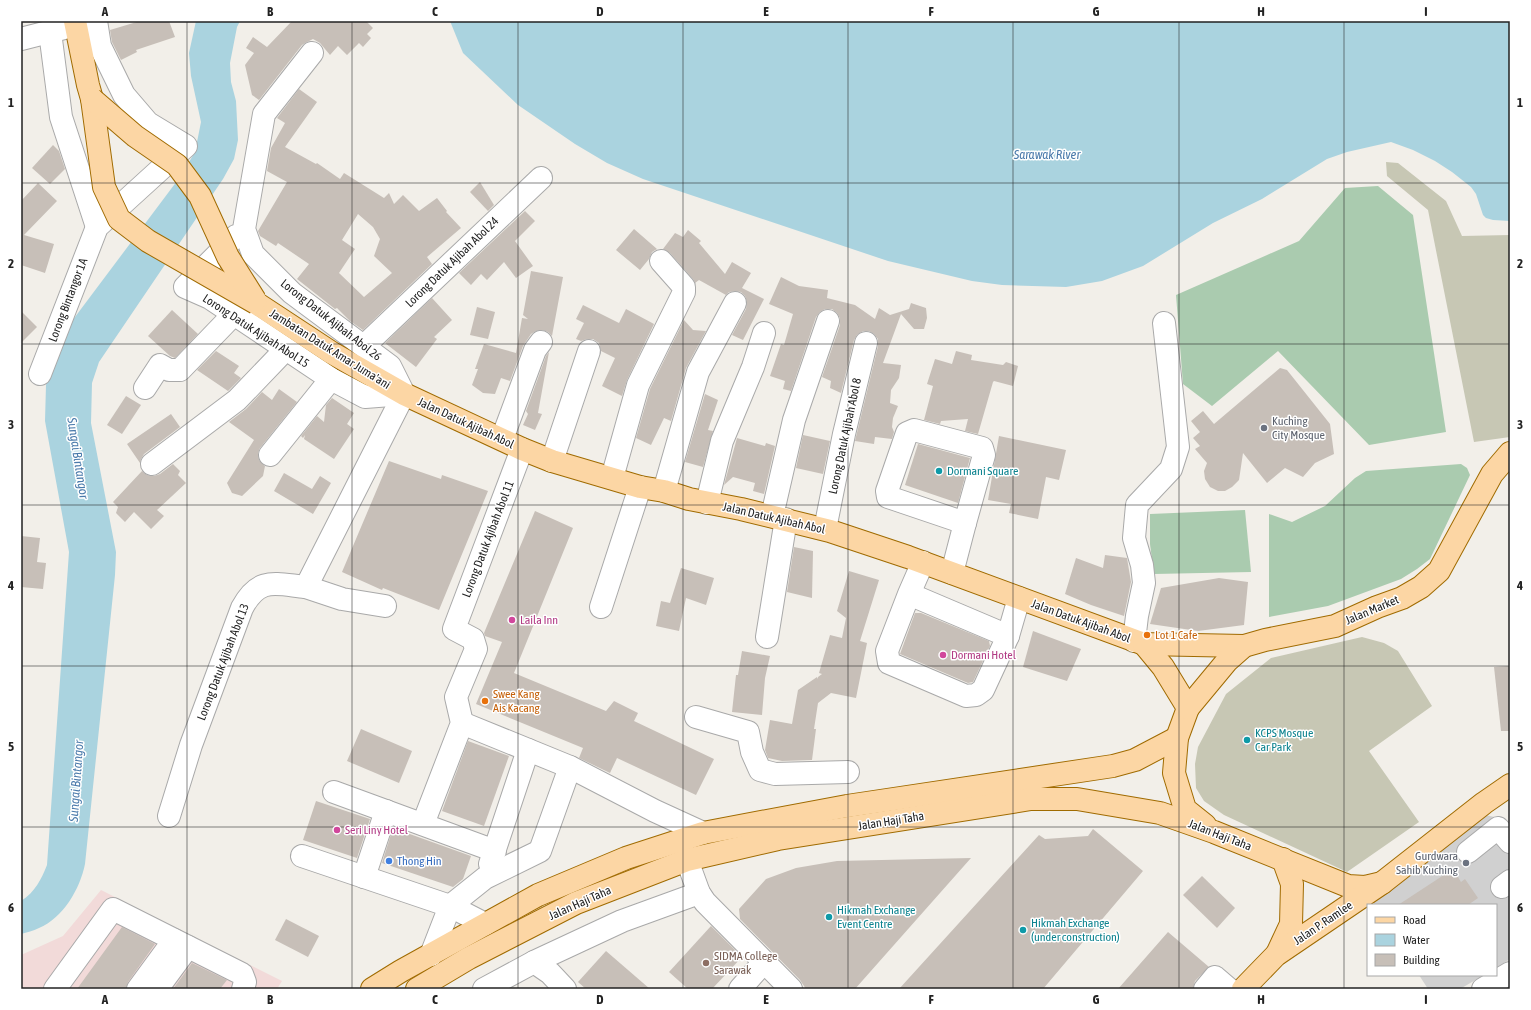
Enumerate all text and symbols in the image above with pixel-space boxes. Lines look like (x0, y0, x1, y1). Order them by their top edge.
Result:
text: A (101, 4, 109, 19)
text: B (267, 4, 274, 19)
text: C (432, 4, 438, 19)
text: D (596, 4, 604, 19)
text: E (763, 4, 769, 19)
text: F (928, 4, 934, 19)
text: G (1093, 4, 1100, 19)
text: H (1257, 4, 1265, 19)
text: I (1424, 4, 1428, 19)
text: 1 (8, 95, 14, 110)
text: 1 (1517, 95, 1523, 110)
water label: Sarawak River (1013, 147, 1081, 162)
street label: Lorong Datuk Ajibah Abol 24 (403, 214, 502, 310)
text: 2 (8, 256, 14, 271)
street label: Lorong Bintangor 1A (46, 256, 90, 344)
text: 2 (1517, 256, 1523, 271)
street label: Lorong Datuk Ajibah Abol 26 (278, 276, 384, 364)
street label: Lorong Datuk Ajibah Abol 15 (200, 291, 312, 371)
street label: Jambatan Datuk Amar Juma'ani (267, 306, 393, 392)
street label: Lorong Datuk Ajibah Abol 8 (826, 376, 864, 495)
street label: Jalan Datuk Ajibah Abol (416, 395, 517, 452)
place label: Kuching City Mosque (1272, 414, 1325, 442)
water label: Sungai Bintangor (64, 415, 92, 501)
text: 3 (8, 417, 14, 432)
text: 3 (1517, 417, 1523, 432)
marker: Kuching City Mosque (1259, 423, 1269, 433)
place label: Dormani Square (947, 464, 1018, 478)
marker: Dormani Square (934, 466, 944, 476)
street label: Lorong Datuk Ajibah Abol 11 (459, 478, 517, 599)
street label: Jalan Datuk Ajibah Abol (721, 499, 827, 537)
text: 4 (7, 578, 14, 593)
text: 4 (1516, 578, 1523, 593)
street label: Jalan Market (1343, 592, 1401, 628)
street label: Jalan Datuk Ajibah Abol (1029, 597, 1133, 646)
street label: Lorong Datuk Ajibah Abol 13 (194, 602, 252, 722)
place label: Laila Inn (520, 613, 558, 627)
marker: Laila Inn (507, 615, 517, 625)
place label: Lot 1 Cafe (1155, 628, 1197, 642)
marker: Lot 1 Cafe (1142, 630, 1152, 640)
place label: Dormani Hotel (951, 648, 1017, 662)
marker: Dormani Hotel (938, 650, 948, 660)
place label: Swee Kang Ais Kacang (493, 687, 541, 715)
marker: Swee Kang Ais Kacang (480, 696, 490, 706)
place label: KCPS Mosque Car Park (1255, 726, 1313, 754)
marker: KCPS Mosque Car Park (1242, 735, 1252, 745)
water label: Sungai Bintangor (66, 738, 86, 823)
text: 5 (8, 739, 14, 754)
text: 5 (1517, 739, 1523, 754)
street label: Jalan Haji Taha (857, 809, 925, 833)
street label: Jalan Haji Taha (1186, 816, 1254, 854)
place label: Seri Liny Hotel (345, 823, 409, 837)
marker: Seri Liny Hotel (332, 825, 342, 835)
place label: Gurdwara Sahib Kuching (1396, 849, 1459, 877)
place label: Thong Hin (397, 854, 442, 868)
marker: Thong Hin (384, 856, 394, 866)
marker: Gurdwara Sahib Kuching (1461, 858, 1471, 868)
street label: Jalan Haji Taha (547, 883, 613, 923)
street label: Jalan P. Ramlee (1291, 898, 1355, 948)
text: 6 (8, 900, 14, 915)
text: 6 (1517, 900, 1523, 915)
place label: Hikmah Exchange Event Centre (837, 903, 916, 931)
legend (1367, 904, 1497, 976)
marker: Hikmah Exchange Event Centre (824, 912, 834, 922)
text: Road (1403, 913, 1426, 927)
place label: Hikmah Exchange (under construction) (1031, 916, 1120, 944)
marker: Hikmah Exchange (under construction) (1018, 925, 1028, 935)
text: Water (1403, 933, 1430, 947)
place label: SIDMA College Sarawak (714, 949, 777, 977)
text: Building (1403, 953, 1441, 967)
marker: SIDMA College Sarawak (701, 958, 711, 968)
text: A (101, 992, 109, 1007)
text: B (267, 992, 274, 1007)
text: C (432, 992, 438, 1007)
text: D (596, 992, 604, 1007)
text: E (763, 992, 769, 1007)
text: F (928, 992, 934, 1007)
text: G (1093, 992, 1100, 1007)
text: H (1257, 992, 1265, 1007)
text: I (1424, 992, 1428, 1007)

